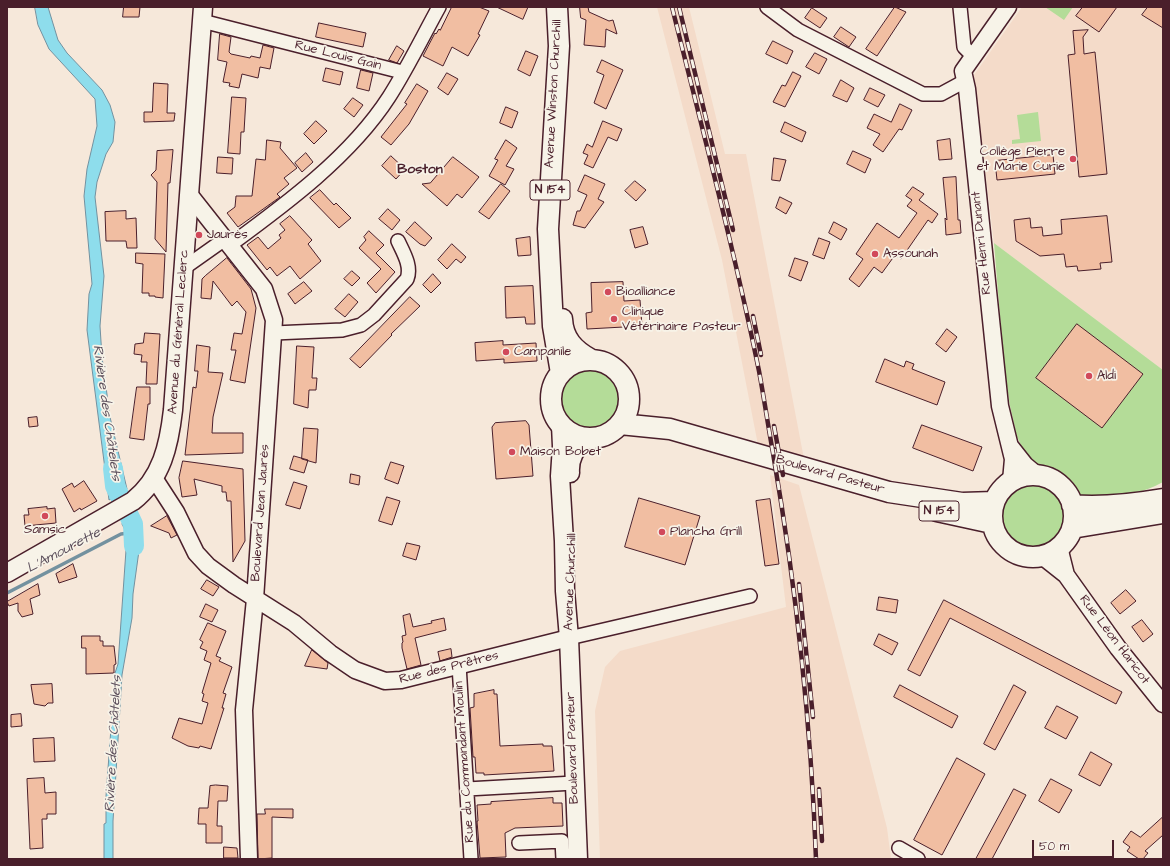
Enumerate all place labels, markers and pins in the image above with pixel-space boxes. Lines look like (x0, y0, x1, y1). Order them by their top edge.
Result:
place label: Collège Pierre et Marie Curie (977, 144, 1065, 175)
marker: Collège Pierre et Marie Curie (1068, 154, 1078, 164)
place label: Jaurès (207, 227, 248, 243)
marker: Jaurès (194, 230, 204, 240)
place label: Assounah (883, 246, 938, 262)
marker: Assounah (870, 249, 880, 259)
place label: Bioalliance (616, 284, 676, 300)
marker: Bioalliance (603, 287, 613, 297)
place label: Clinique Vétérinaire Pasteur (622, 304, 741, 335)
marker: Clinique Vétérinaire Pasteur (609, 314, 619, 324)
place label: Campanile (514, 344, 571, 360)
marker: Campanile (501, 347, 511, 357)
place label: Aldi (1097, 368, 1116, 384)
marker: Aldi (1084, 371, 1094, 381)
place label: Maison Bobet (520, 444, 601, 460)
marker: Maison Bobet (507, 447, 517, 457)
marker: Samsic (40, 511, 50, 521)
place label: Samsic (24, 522, 66, 538)
place label: Plancha Grill (670, 524, 742, 540)
marker: Plancha Grill (657, 527, 667, 537)

